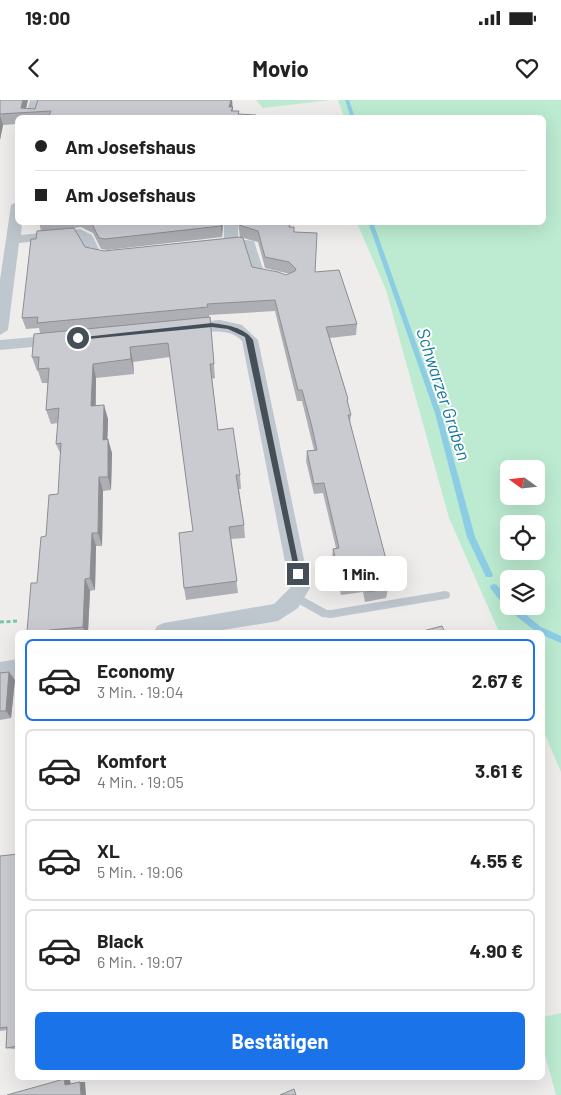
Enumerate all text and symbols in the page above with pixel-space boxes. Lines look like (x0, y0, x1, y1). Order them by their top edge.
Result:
text: 19:00 (25, 6, 70, 29)
icon: back (20, 54, 48, 82)
icon: heart (513, 54, 541, 82)
text: Movio (252, 55, 309, 81)
text: Am Josefshaus (65, 135, 196, 158)
text: Am Josefshaus (65, 183, 196, 206)
water label: Schwarzer Graben (412, 325, 476, 463)
route start (67, 327, 89, 349)
north arrow (500, 460, 545, 505)
map controls (500, 460, 545, 615)
button: locate (500, 515, 545, 560)
callout: 1 Min. (316, 556, 408, 592)
route end (287, 563, 309, 585)
text: 1 Min. (342, 564, 380, 583)
button: layers (500, 570, 545, 615)
icon: car (37, 658, 82, 703)
text: Economy (97, 659, 175, 682)
text: 2.67 € (472, 669, 523, 692)
text: 3 Min. · 19:04 (97, 682, 184, 701)
icon: car (37, 748, 82, 793)
text: Komfort (97, 749, 167, 772)
text: 3.61 € (475, 759, 523, 782)
text: 4 Min. · 19:05 (97, 772, 184, 791)
icon: car (37, 838, 82, 883)
text: XL (97, 839, 120, 862)
text: 4.55 € (470, 849, 523, 872)
text: 5 Min. · 19:06 (97, 862, 183, 881)
icon: car (37, 928, 82, 973)
text: Black (97, 929, 144, 952)
text: 4.90 € (470, 939, 523, 962)
text: 6 Min. · 19:07 (97, 952, 182, 971)
button: Bestätigen (35, 1012, 525, 1070)

